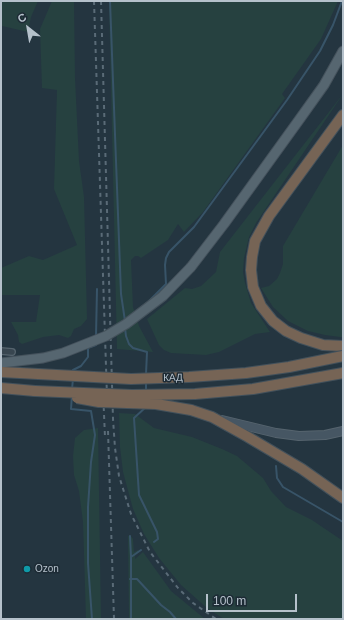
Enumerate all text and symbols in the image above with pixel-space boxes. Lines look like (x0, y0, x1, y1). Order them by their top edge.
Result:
north arrow (8, 8, 48, 48)
text: С (15, 11, 28, 25)
street label: КАД (163, 372, 183, 384)
place label: Ozon (35, 563, 59, 575)
marker: Ozon (22, 564, 32, 574)
scale bar (208, 586, 299, 612)
text: 100 m (213, 594, 246, 608)

